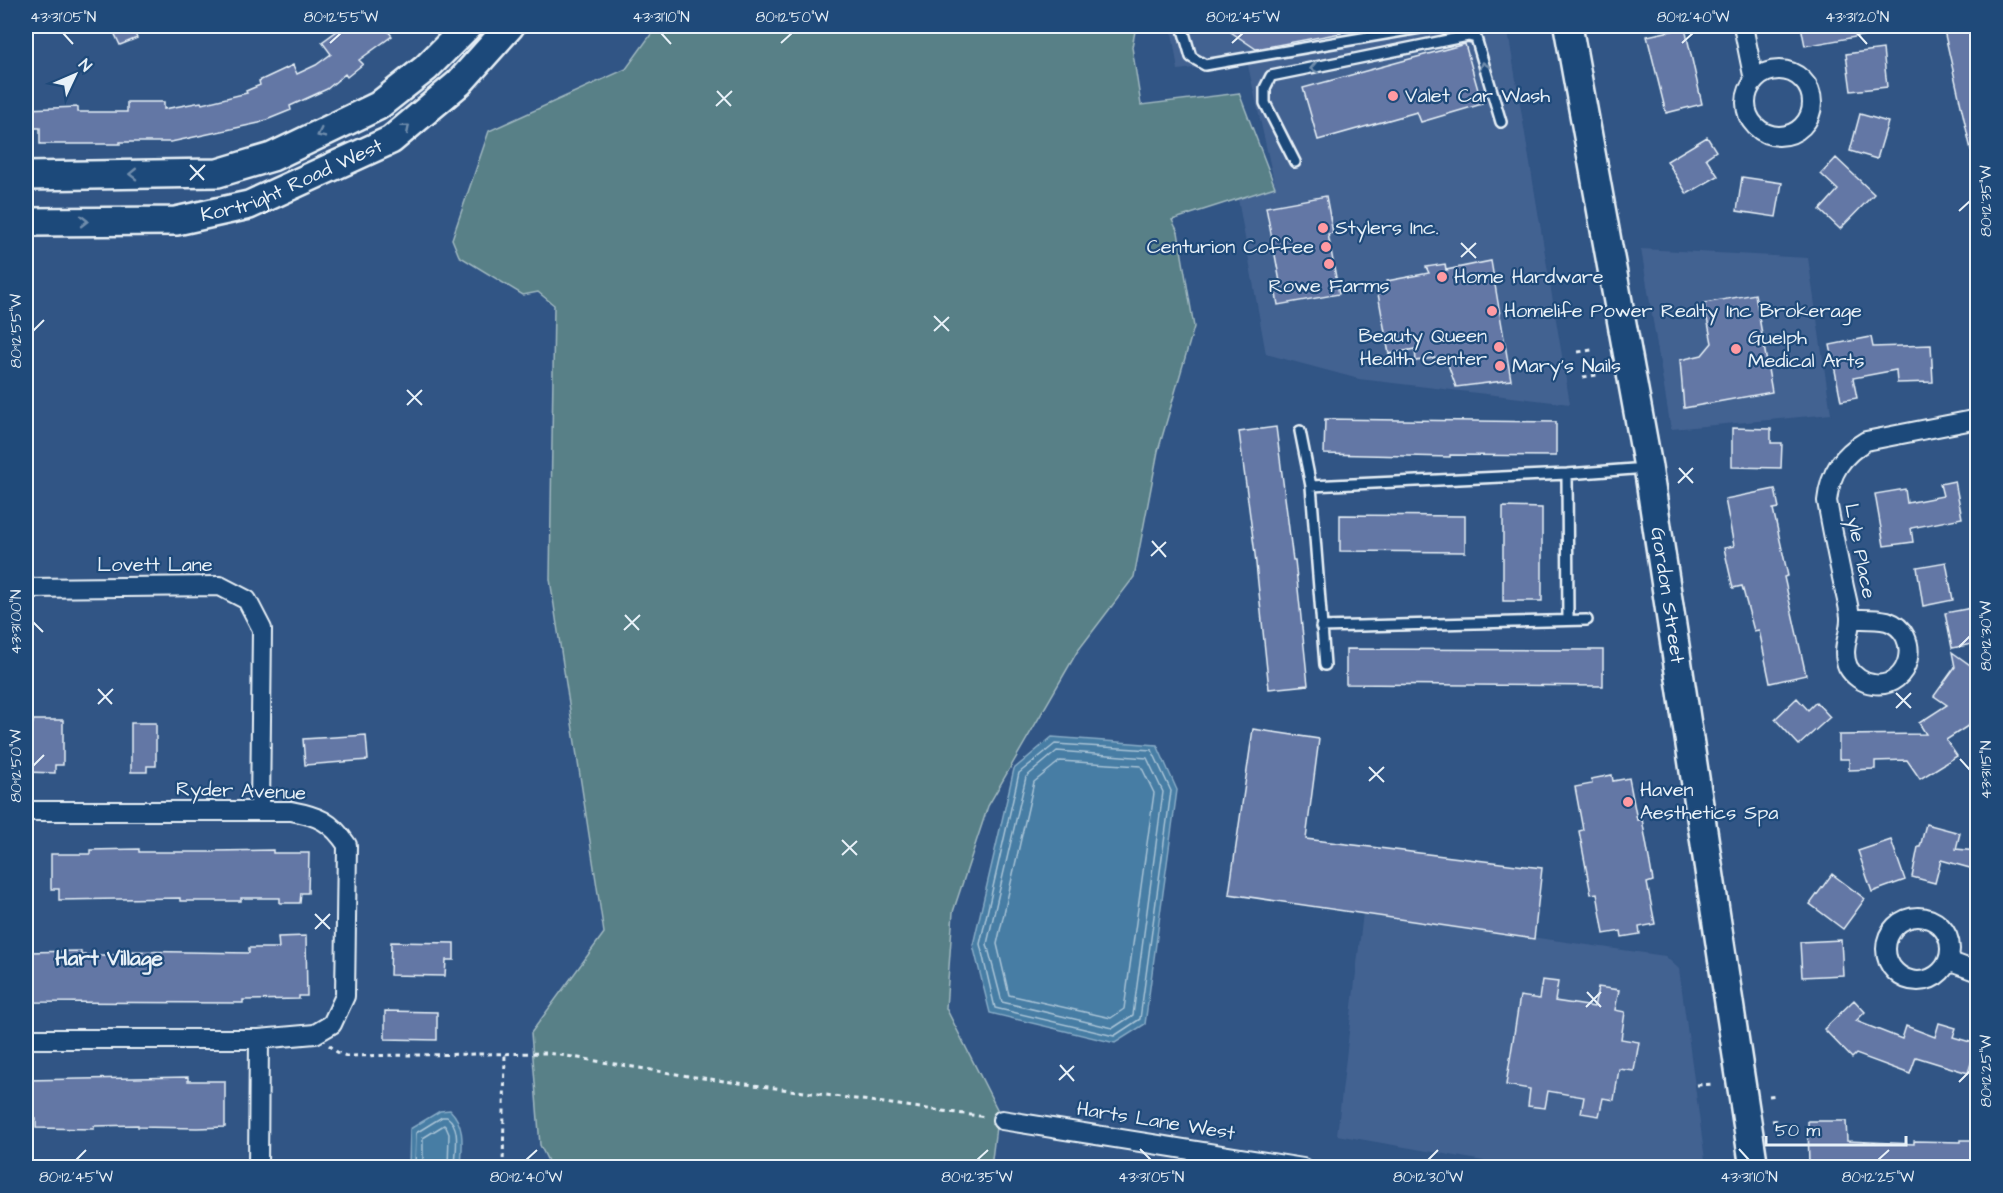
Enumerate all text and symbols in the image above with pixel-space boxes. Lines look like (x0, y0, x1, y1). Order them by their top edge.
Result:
text: 43°31'05"N (30, 7, 96, 28)
text: 80°12'55"W (304, 7, 378, 28)
text: 43°31'10"N (632, 7, 690, 28)
text: 80°12'50"W (755, 7, 829, 28)
text: 80°12'45"W (1206, 7, 1280, 28)
text: 80°12'40"W (1657, 7, 1729, 28)
text: 43°31'20"N (1825, 7, 1889, 28)
north arrow (45, 45, 105, 105)
text: N (74, 54, 96, 77)
one-way arrow (1309, 61, 1319, 74)
one-way arrow (1479, 61, 1492, 71)
place label: Valet Car Wash (1405, 82, 1550, 110)
marker: Valet Car Wash (1386, 89, 1400, 103)
one-way arrow (399, 124, 410, 135)
one-way arrow (316, 126, 327, 138)
street label: Kortright Road West (198, 132, 387, 229)
text: 80°12'35"W (1976, 165, 1997, 237)
one-way arrow (129, 168, 138, 181)
place label: Stylers Inc. (1335, 214, 1439, 243)
one-way arrow (79, 215, 88, 228)
marker: Stylers Inc. (1316, 221, 1330, 235)
place label: Centurion Coffee (1147, 233, 1314, 261)
marker: Centurion Coffee (1319, 240, 1333, 254)
marker: Rowe Farms (1322, 257, 1336, 271)
place label: Home Hardware (1454, 263, 1604, 291)
marker: Home Hardware (1435, 270, 1449, 284)
place label: Rowe Farms (1268, 272, 1390, 300)
text: 80°12'55"W (6, 294, 27, 368)
place label: Homelife Power Realty Inc Brokerage (1504, 297, 1862, 326)
marker: Homelife Power Realty Inc Brokerage (1485, 304, 1499, 318)
place label: Beauty Queen Health Center (1359, 322, 1487, 373)
place label: Guelph Medical Arts (1748, 324, 1865, 375)
marker: Beauty Queen Health Center (1492, 340, 1506, 354)
marker: Guelph Medical Arts (1729, 342, 1743, 356)
place label: Mary's Nails (1512, 352, 1621, 381)
marker: Mary's Nails (1493, 359, 1507, 373)
street label: Lyle Place (1836, 501, 1883, 601)
street label: Gordon Street (1643, 525, 1692, 665)
street label: Lovett Lane (97, 551, 213, 579)
text: 43°31'00"N (6, 590, 27, 655)
text: 80°12'30"W (1976, 601, 1997, 671)
text: 80°12'50"W (6, 729, 27, 803)
text: 43°31'15"N (1976, 741, 1997, 799)
street label: Ryder Avenue (175, 775, 307, 808)
place label: Haven Aesthetics Spa (1640, 776, 1778, 827)
marker: Haven Aesthetics Spa (1621, 795, 1635, 809)
district label: Hart Village (55, 944, 163, 975)
text: 80°12'25"W (1976, 1035, 1997, 1107)
street label: Harts Lane West (1075, 1095, 1237, 1147)
scale bar (1766, 1109, 1906, 1147)
text: 50 m (1775, 1118, 1820, 1143)
text: 80°12'45"W (39, 1167, 113, 1188)
text: 80°12'40"W (490, 1167, 562, 1188)
text: 80°12'35"W (941, 1167, 1013, 1188)
text: 43°31'05"N (1118, 1167, 1184, 1188)
text: 80°12'30"W (1393, 1167, 1463, 1188)
text: 43°31'10"N (1720, 1167, 1778, 1188)
text: 80°12'25"W (1842, 1167, 1914, 1188)

